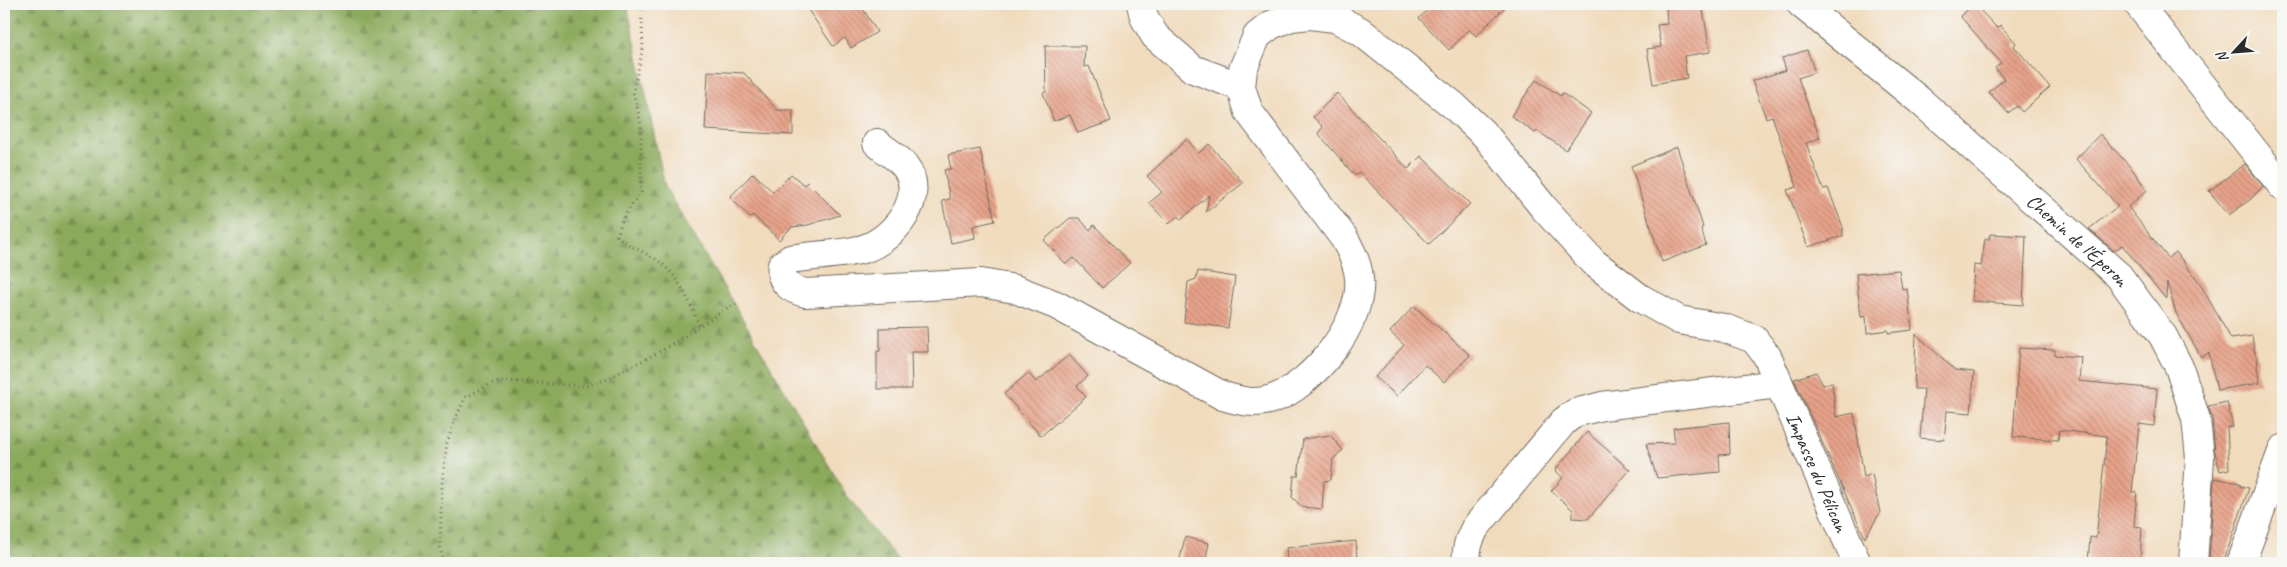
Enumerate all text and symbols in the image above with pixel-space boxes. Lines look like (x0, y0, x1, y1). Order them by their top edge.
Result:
north arrow (2210, 28, 2260, 78)
text: N (2212, 48, 2232, 65)
street label: Chemin de l'Éperon (2022, 188, 2135, 292)
street label: Impasse du Pélican (1781, 409, 1855, 537)

